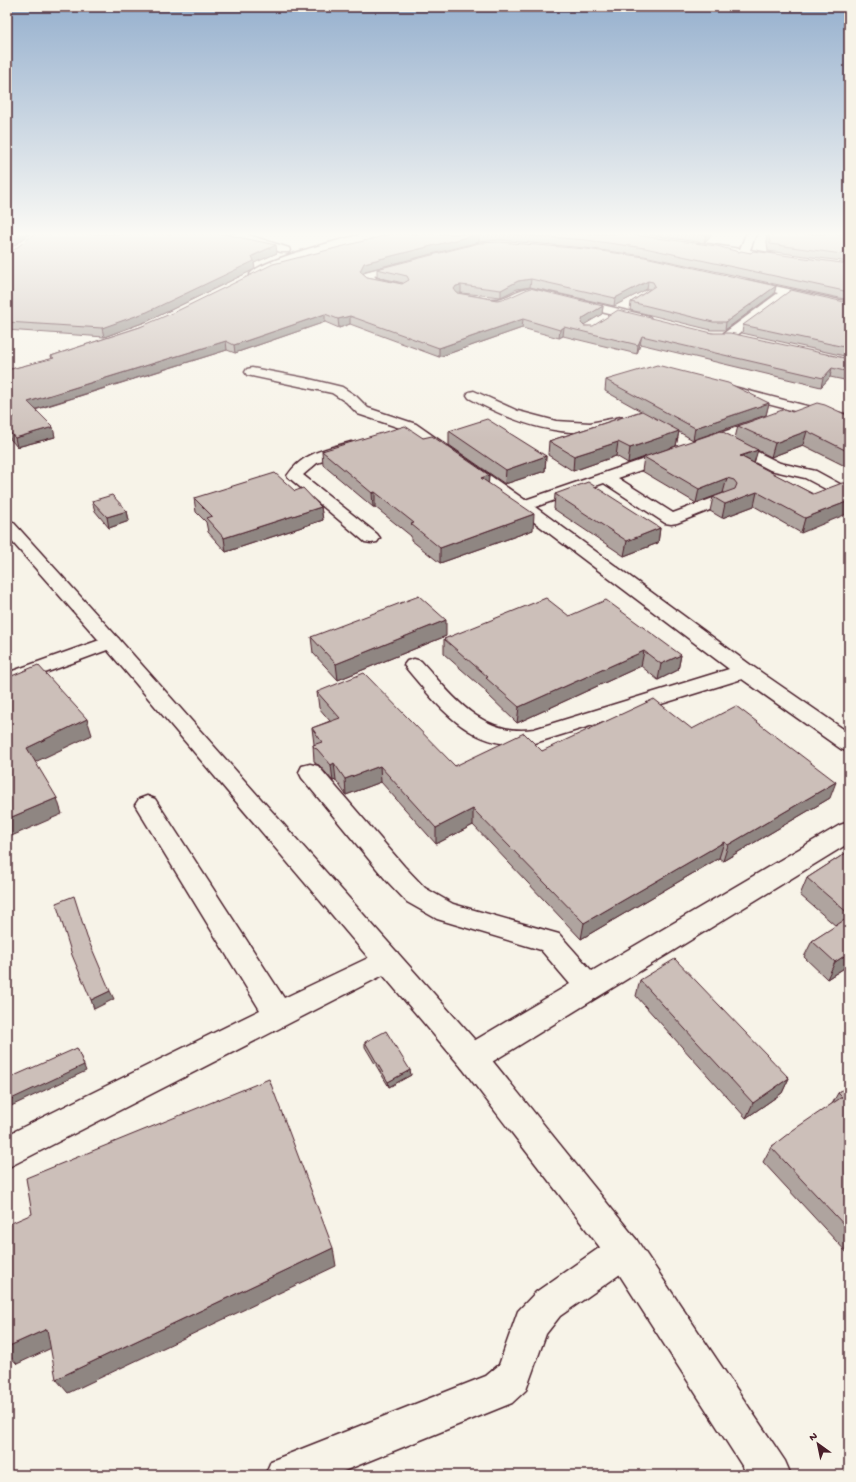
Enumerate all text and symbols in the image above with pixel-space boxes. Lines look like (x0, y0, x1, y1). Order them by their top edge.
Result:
north arrow (798, 1424, 838, 1464)
text: N (807, 1430, 820, 1444)

